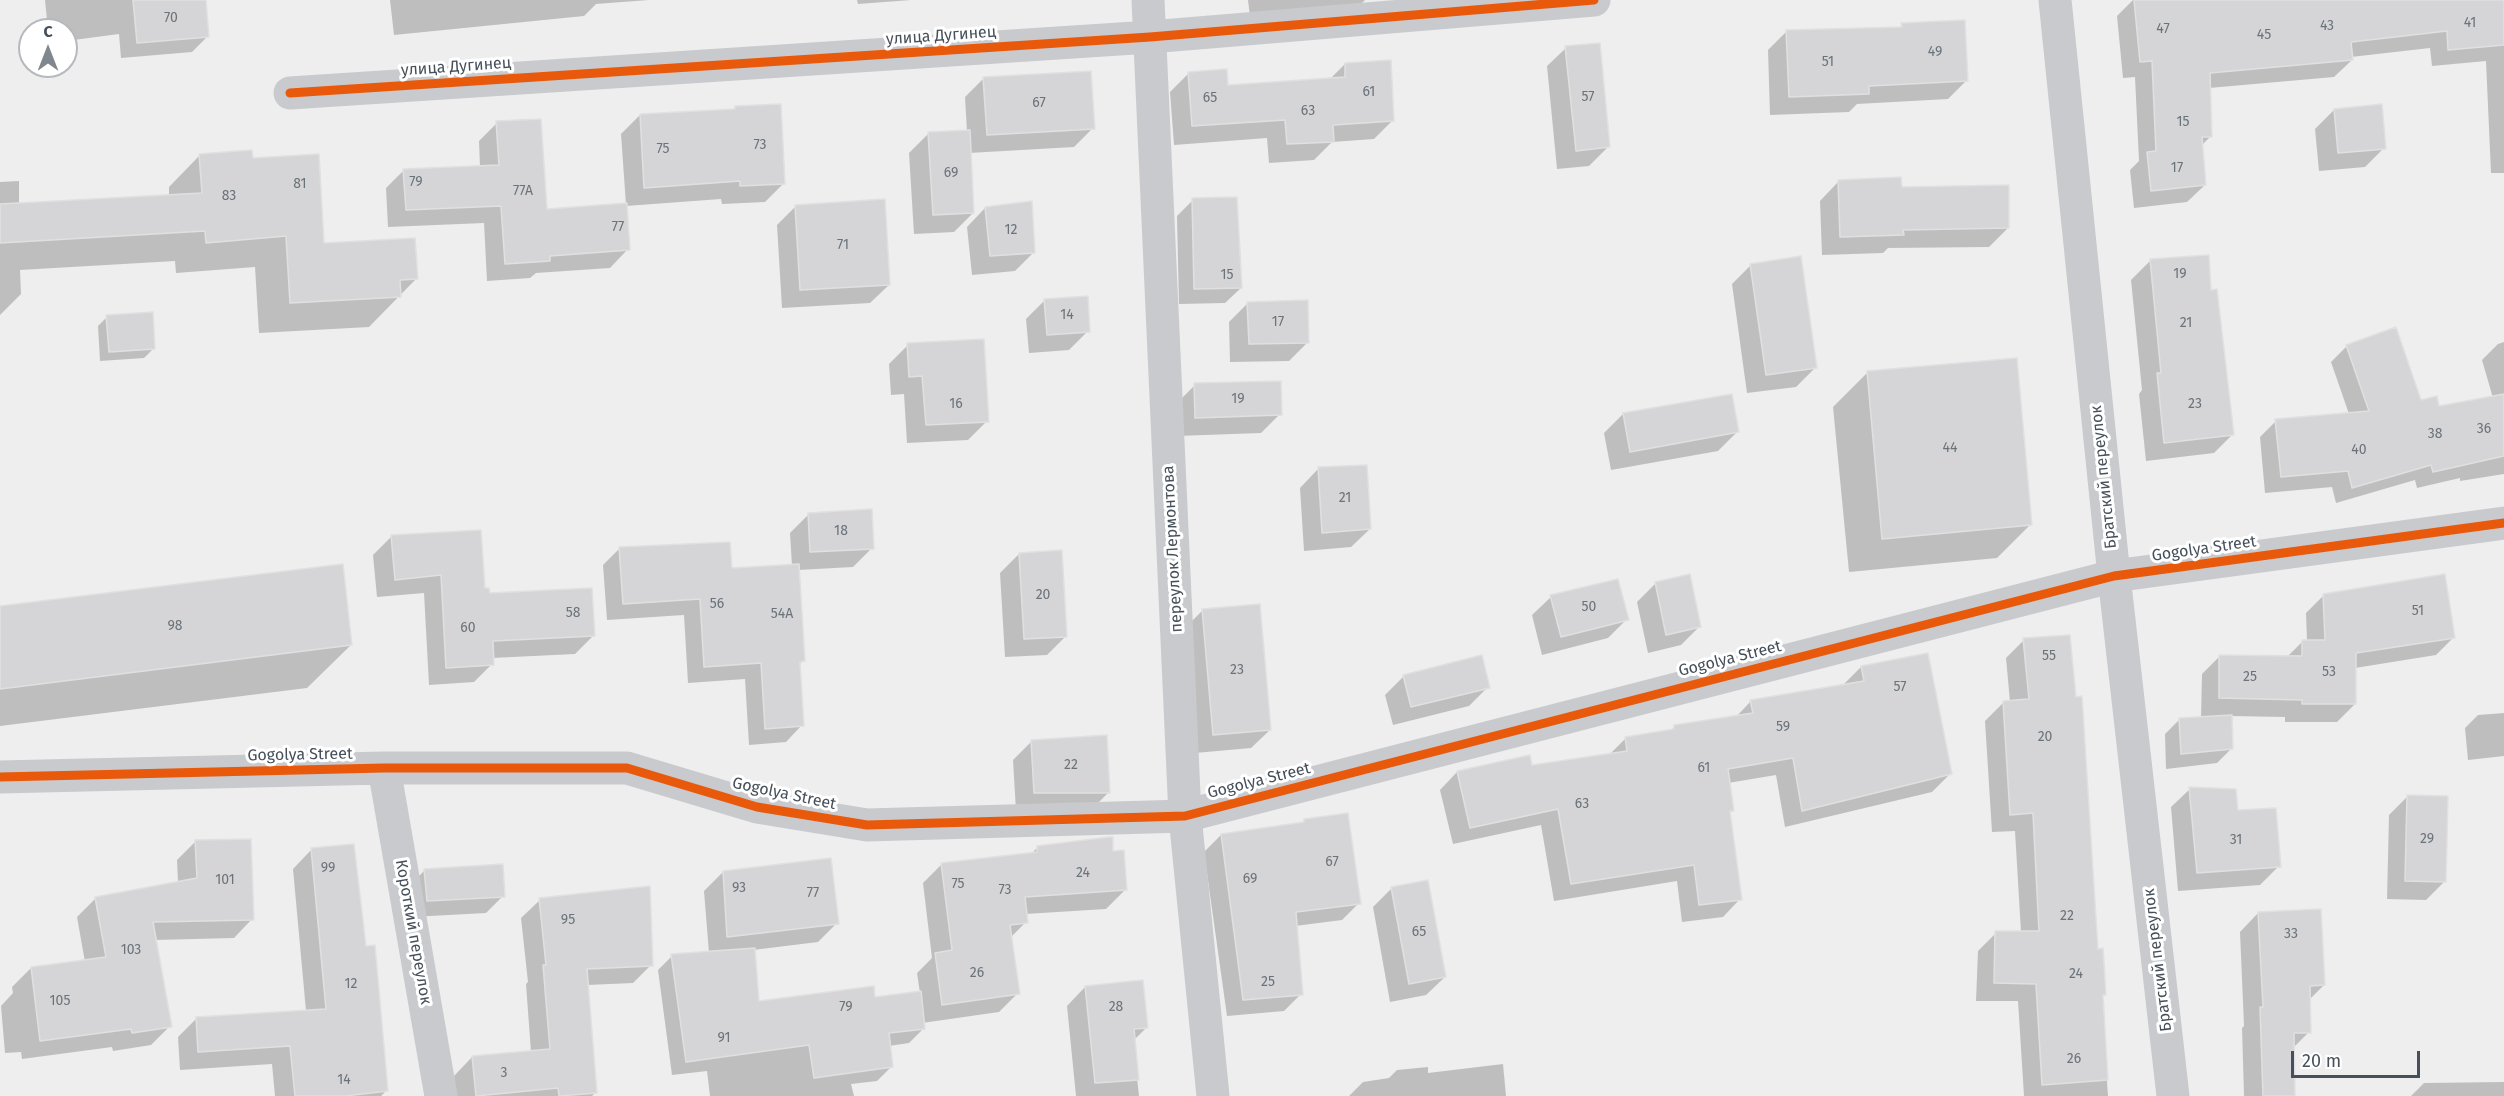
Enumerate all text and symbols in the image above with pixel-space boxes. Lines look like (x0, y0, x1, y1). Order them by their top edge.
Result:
house number: 70 (164, 10, 178, 26)
house number: 41 (2464, 15, 2476, 31)
north arrow (18, 18, 78, 78)
house number: 43 (2320, 18, 2334, 34)
house number: 47 (2156, 21, 2170, 37)
text: С (43, 22, 53, 41)
street label: улица Дугинец (885, 23, 997, 49)
house number: 45 (2257, 27, 2271, 43)
house number: 49 (1928, 44, 1942, 60)
street label: улица Дугинец (400, 54, 512, 80)
house number: 51 (1822, 54, 1834, 70)
house number: 61 (1363, 84, 1375, 100)
house number: 57 (1582, 89, 1594, 105)
house number: 65 (1203, 90, 1217, 106)
house number: 67 (1032, 95, 1046, 111)
house number: 63 (1301, 103, 1315, 119)
house number: 15 (2176, 114, 2190, 130)
house number: 73 (753, 137, 767, 153)
house number: 75 (656, 141, 670, 157)
house number: 17 (2171, 160, 2183, 176)
house number: 69 (944, 165, 958, 181)
house number: 79 (409, 174, 423, 190)
house number: 81 (293, 176, 307, 192)
house number: 77А (513, 183, 533, 199)
house number: 83 (222, 188, 236, 204)
house number: 77 (612, 219, 624, 235)
house number: 12 (1005, 222, 1017, 238)
house number: 71 (837, 237, 849, 253)
house number: 19 (2173, 266, 2187, 282)
house number: 15 (1220, 267, 1234, 283)
house number: 14 (1060, 307, 1074, 323)
house number: 17 (1272, 314, 1284, 330)
house number: 21 (2180, 315, 2192, 331)
house number: 19 (1231, 391, 1245, 407)
house number: 16 (949, 396, 963, 412)
house number: 23 (2188, 396, 2202, 412)
street label: Братский переулок (2087, 404, 2121, 550)
house number: 36 (2477, 421, 2491, 437)
house number: 38 (2428, 426, 2442, 442)
house number: 44 (1943, 440, 1957, 456)
house number: 40 (2351, 442, 2367, 458)
street label: переулок Лермонтова (1159, 465, 1187, 633)
house number: 21 (1339, 490, 1351, 506)
house number: 18 (834, 523, 848, 539)
street label: Gogolya Street (2151, 532, 2257, 566)
house number: 20 (1036, 587, 1050, 603)
house number: 56 (710, 596, 724, 612)
house number: 50 (1582, 599, 1596, 615)
house number: 51 (2412, 603, 2424, 619)
house number: 58 (566, 605, 580, 621)
house number: 54А (771, 606, 793, 622)
house number: 98 (167, 618, 183, 634)
house number: 60 (460, 620, 476, 636)
street label: Gogolya Street (1677, 637, 1783, 681)
house number: 55 (2042, 648, 2056, 664)
house number: 23 (1230, 662, 1244, 678)
house number: 53 (2322, 664, 2336, 680)
house number: 25 (2243, 669, 2257, 685)
house number: 57 (1894, 679, 1906, 695)
house number: 59 (1776, 719, 1790, 735)
house number: 20 (2038, 729, 2052, 745)
street label: Gogolya Street (247, 744, 353, 766)
house number: 22 (1064, 757, 1078, 773)
street label: Gogolya Street (1206, 759, 1312, 803)
house number: 61 (1698, 760, 1710, 776)
street label: Gogolya Street (730, 774, 838, 814)
house number: 63 (1575, 796, 1589, 812)
house number: 29 (2420, 831, 2434, 847)
house number: 31 (2230, 832, 2242, 848)
house number: 67 (1325, 854, 1339, 870)
street label: Короткий переулок (391, 858, 435, 1006)
house number: 99 (321, 860, 335, 876)
house number: 24 (1076, 865, 1090, 881)
house number: 69 (1243, 871, 1257, 887)
house number: 101 (215, 872, 235, 888)
house number: 75 (951, 876, 965, 892)
house number: 93 (732, 880, 746, 896)
house number: 73 (998, 882, 1012, 898)
house number: 77 (807, 885, 819, 901)
street label: Братский переулок (2140, 887, 2176, 1033)
house number: 22 (2060, 908, 2074, 924)
house number: 95 (561, 912, 575, 928)
house number: 65 (1412, 924, 1426, 940)
house number: 33 (2284, 926, 2298, 942)
house number: 103 (121, 942, 141, 958)
house number: 26 (970, 965, 984, 981)
house number: 24 (2069, 966, 2083, 982)
house number: 25 (1261, 974, 1275, 990)
house number: 12 (345, 976, 357, 992)
house number: 105 (50, 993, 70, 1009)
house number: 79 (839, 999, 853, 1015)
house number: 28 (1109, 999, 1123, 1015)
house number: 91 (717, 1030, 731, 1046)
scale bar (2294, 1039, 2423, 1077)
text: 20 m (2302, 1050, 2341, 1072)
house number: 26 (2067, 1051, 2081, 1067)
house number: 3 (501, 1065, 507, 1081)
house number: 14 (337, 1072, 351, 1088)

